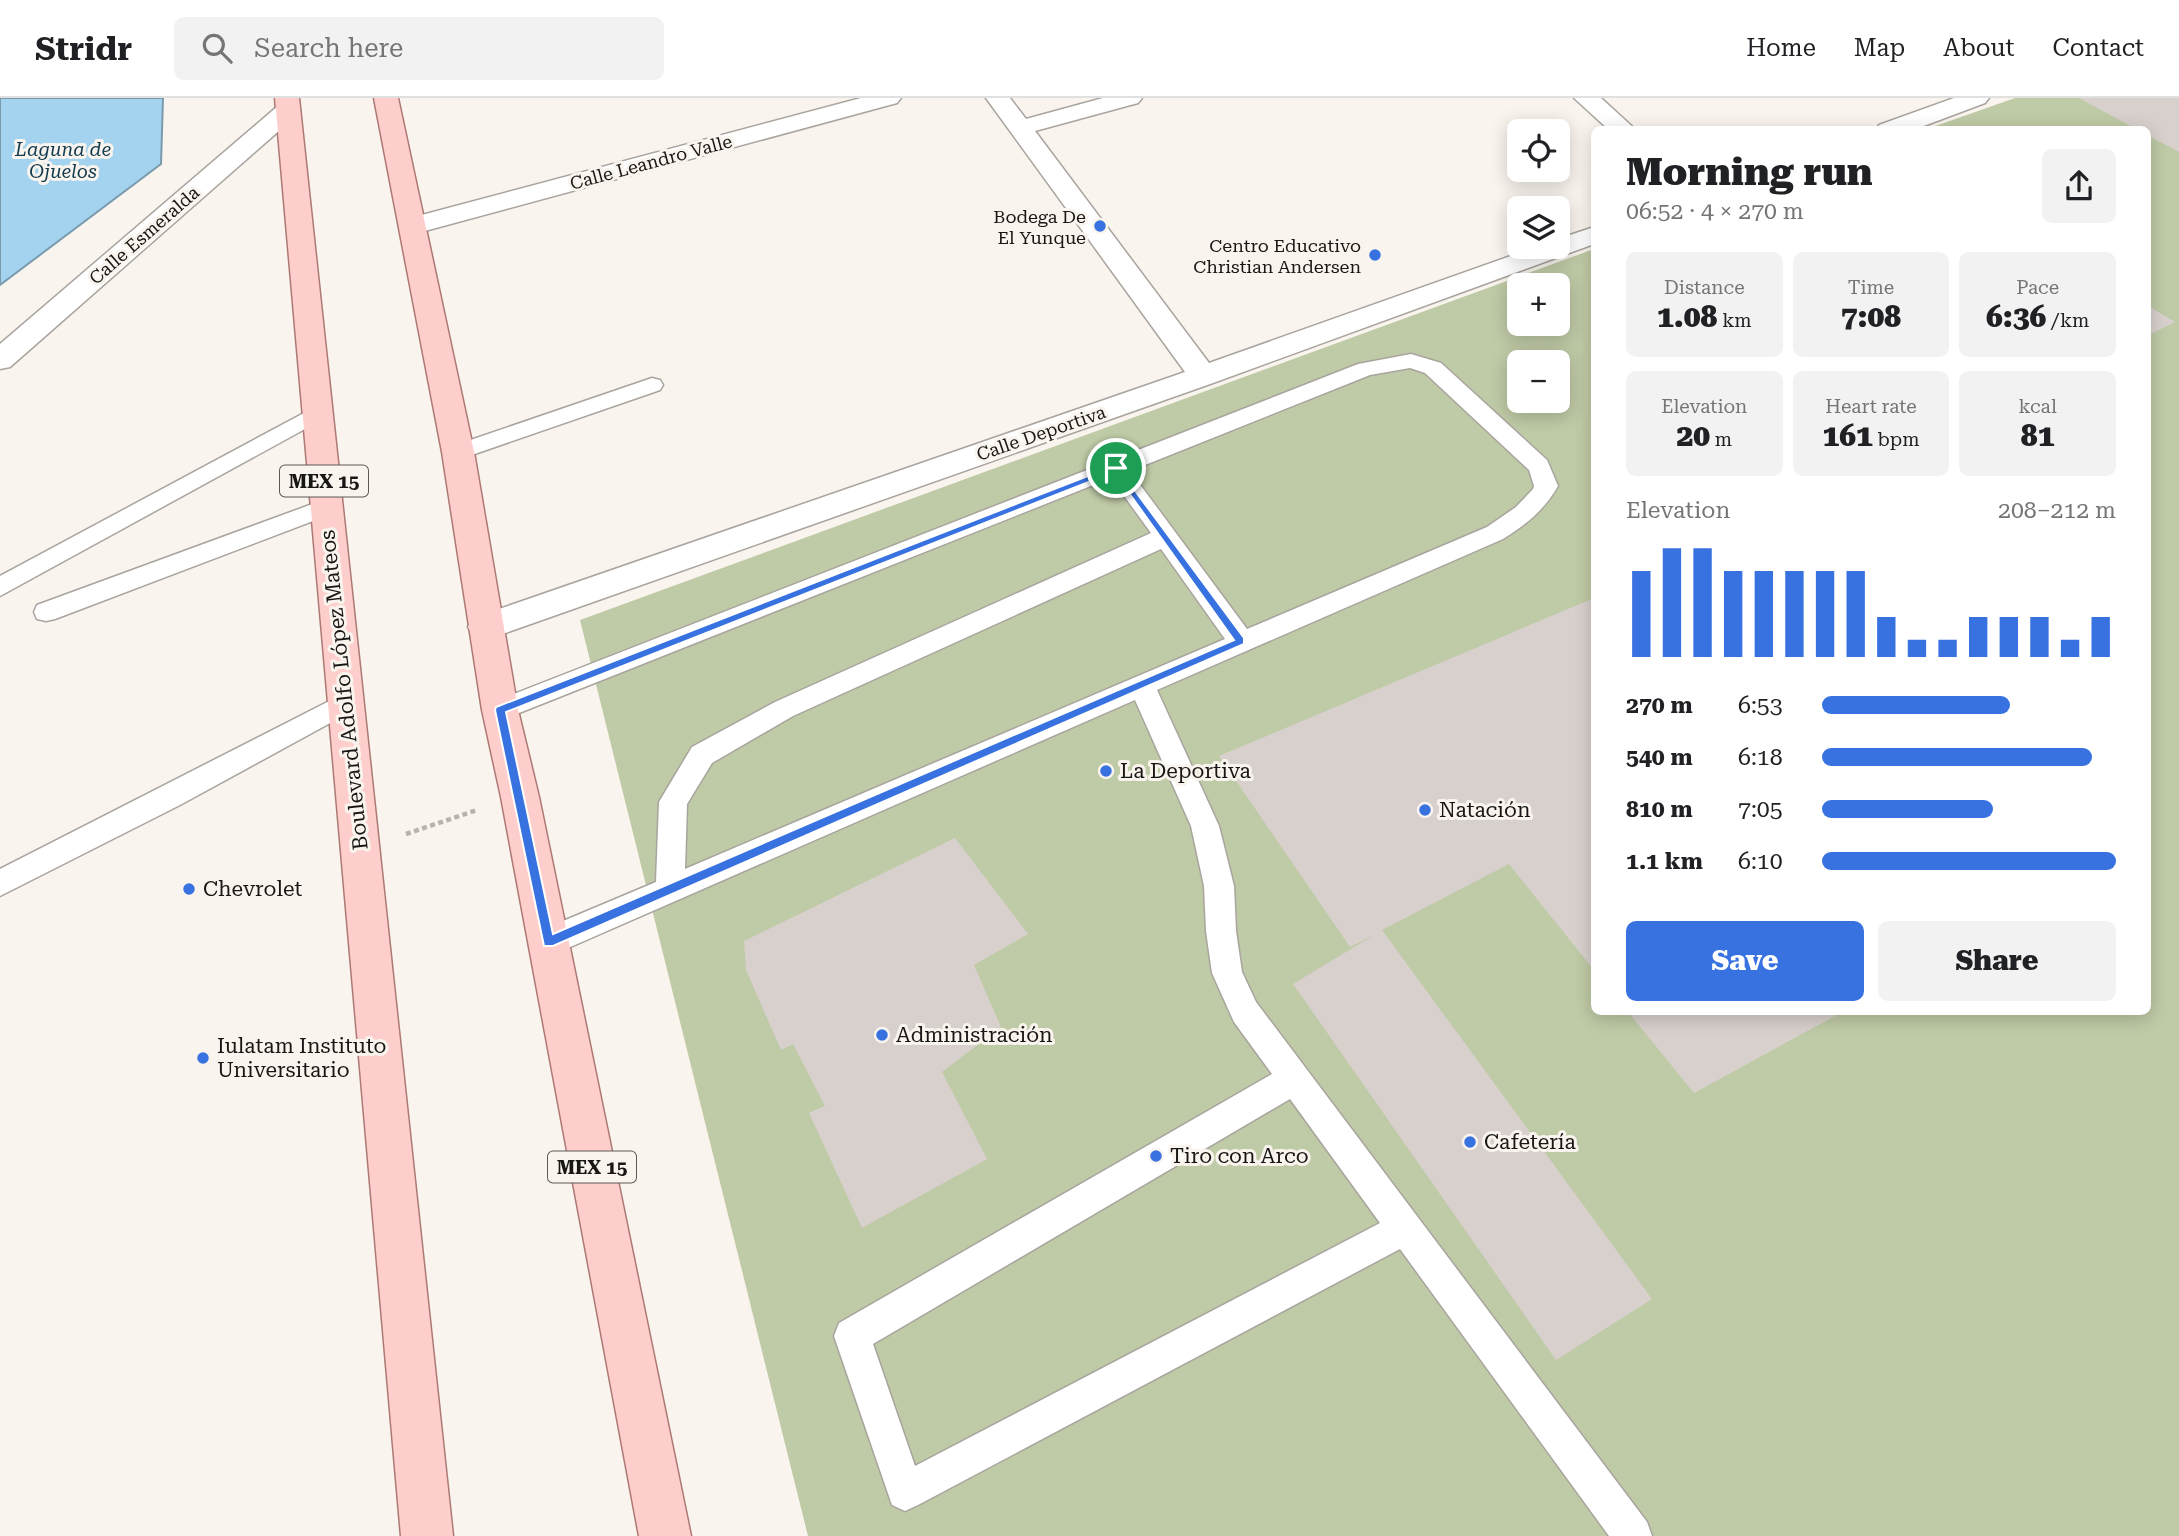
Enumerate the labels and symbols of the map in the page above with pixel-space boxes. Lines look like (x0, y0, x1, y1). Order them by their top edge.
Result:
street label: Calle Leandro Valle (568, 130, 735, 194)
water label: Laguna de Ojuelos (14, 138, 111, 183)
street label: Calle Esmeralda (85, 181, 203, 288)
place label: Bodega De El Yunque (993, 206, 1086, 248)
marker: Bodega De El Yunque (1092, 218, 1108, 234)
place label: Centro Educativo Christian Andersen (1193, 235, 1361, 277)
marker: Centro Educativo Christian Andersen (1367, 247, 1383, 263)
street label: Calle Deportiva (974, 401, 1108, 465)
pin (1086, 438, 1146, 498)
road number: MEX 15 (280, 466, 368, 496)
street label: Boulevard Adolfo López Mateos (315, 529, 373, 851)
place label: La Deportiva (1120, 759, 1252, 783)
marker: La Deportiva (1098, 763, 1114, 779)
place label: Natación (1439, 798, 1531, 822)
marker: Natación (1417, 802, 1433, 818)
place label: Chevrolet (203, 877, 302, 901)
marker: Chevrolet (181, 881, 197, 897)
place label: Administración (896, 1023, 1053, 1047)
marker: Administración (874, 1027, 890, 1043)
place label: Iulatam Instituto Universitario (217, 1034, 387, 1082)
marker: Iulatam Instituto Universitario (195, 1050, 211, 1066)
place label: Cafetería (1484, 1130, 1577, 1154)
marker: Cafetería (1462, 1134, 1478, 1150)
place label: Tiro con Arco (1170, 1144, 1309, 1168)
marker: Tiro con Arco (1148, 1148, 1164, 1164)
road number: MEX 15 (548, 1152, 636, 1182)

